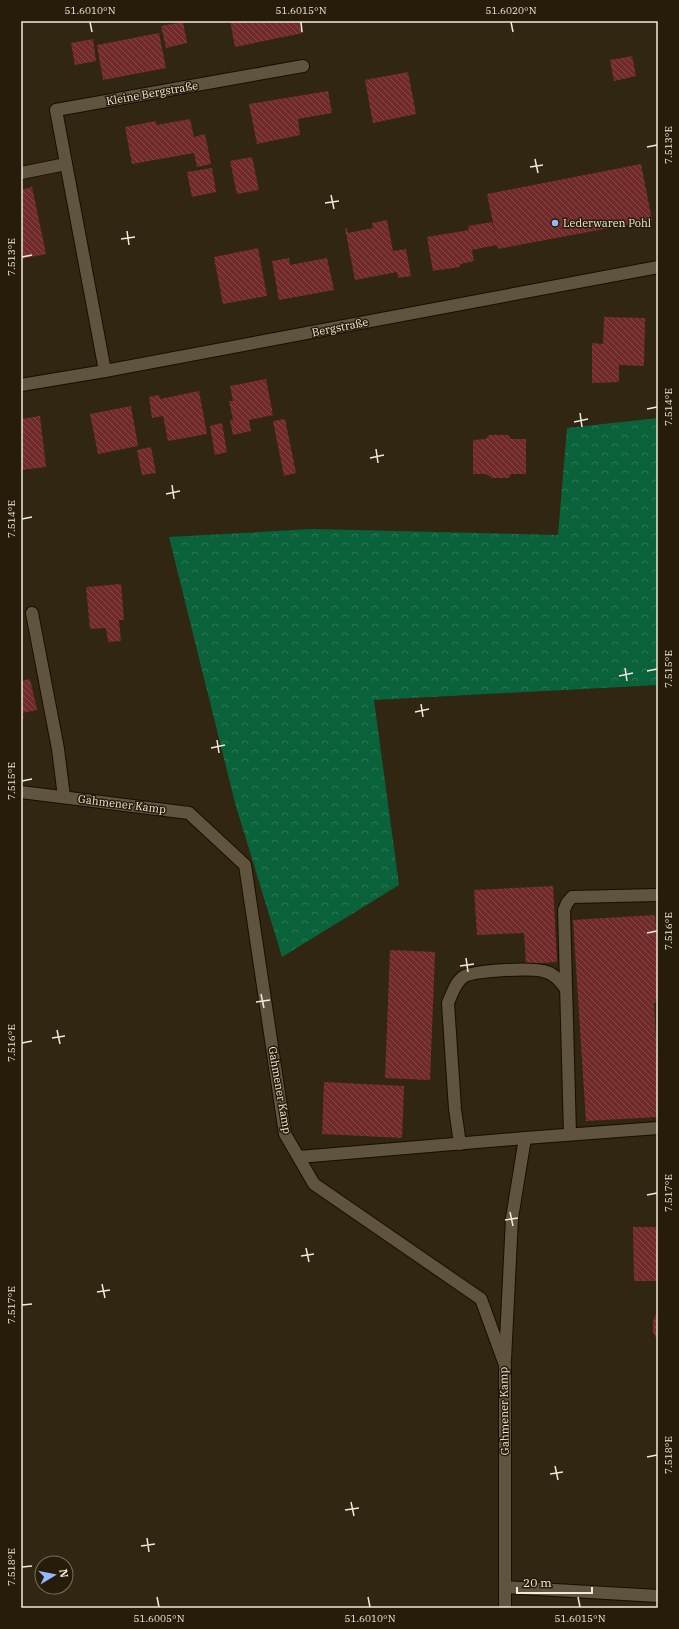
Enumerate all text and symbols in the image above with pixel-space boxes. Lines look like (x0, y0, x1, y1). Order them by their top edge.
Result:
text: 51.6010°N (64, 4, 116, 17)
text: 51.6015°N (275, 4, 327, 17)
text: 51.6020°N (485, 4, 537, 17)
street label: Kleine Bergstraße (105, 78, 199, 108)
text: 7.513°E (662, 126, 675, 164)
place label: Lederwaren Pohl (563, 216, 651, 230)
marker: Lederwaren Pohl (550, 218, 560, 228)
text: 7.513°E (5, 238, 18, 276)
street label: Bergstraße (311, 315, 369, 339)
text: 7.514°E (662, 388, 675, 426)
text: 7.514°E (5, 500, 18, 538)
text: 7.515°E (662, 650, 675, 688)
text: 7.515°E (5, 762, 18, 800)
street label: Gahmener Kamp (77, 792, 167, 816)
text: 7.516°E (662, 912, 675, 950)
text: 7.516°E (5, 1024, 18, 1062)
street label: Gahmener Kamp (265, 1045, 295, 1135)
text: 7.517°E (662, 1174, 675, 1212)
text: 7.517°E (5, 1286, 18, 1324)
street label: Gahmener Kamp (496, 1366, 512, 1455)
text: 7.518°E (662, 1436, 675, 1474)
text: 7.518°E (5, 1548, 18, 1586)
north arrow (34, 1555, 74, 1595)
text: N (56, 1568, 72, 1579)
scale bar (517, 1569, 592, 1595)
text: 20 m (523, 1575, 552, 1590)
text: 51.6005°N (133, 1612, 185, 1625)
text: 51.6010°N (344, 1612, 396, 1625)
text: 51.6015°N (554, 1612, 606, 1625)

